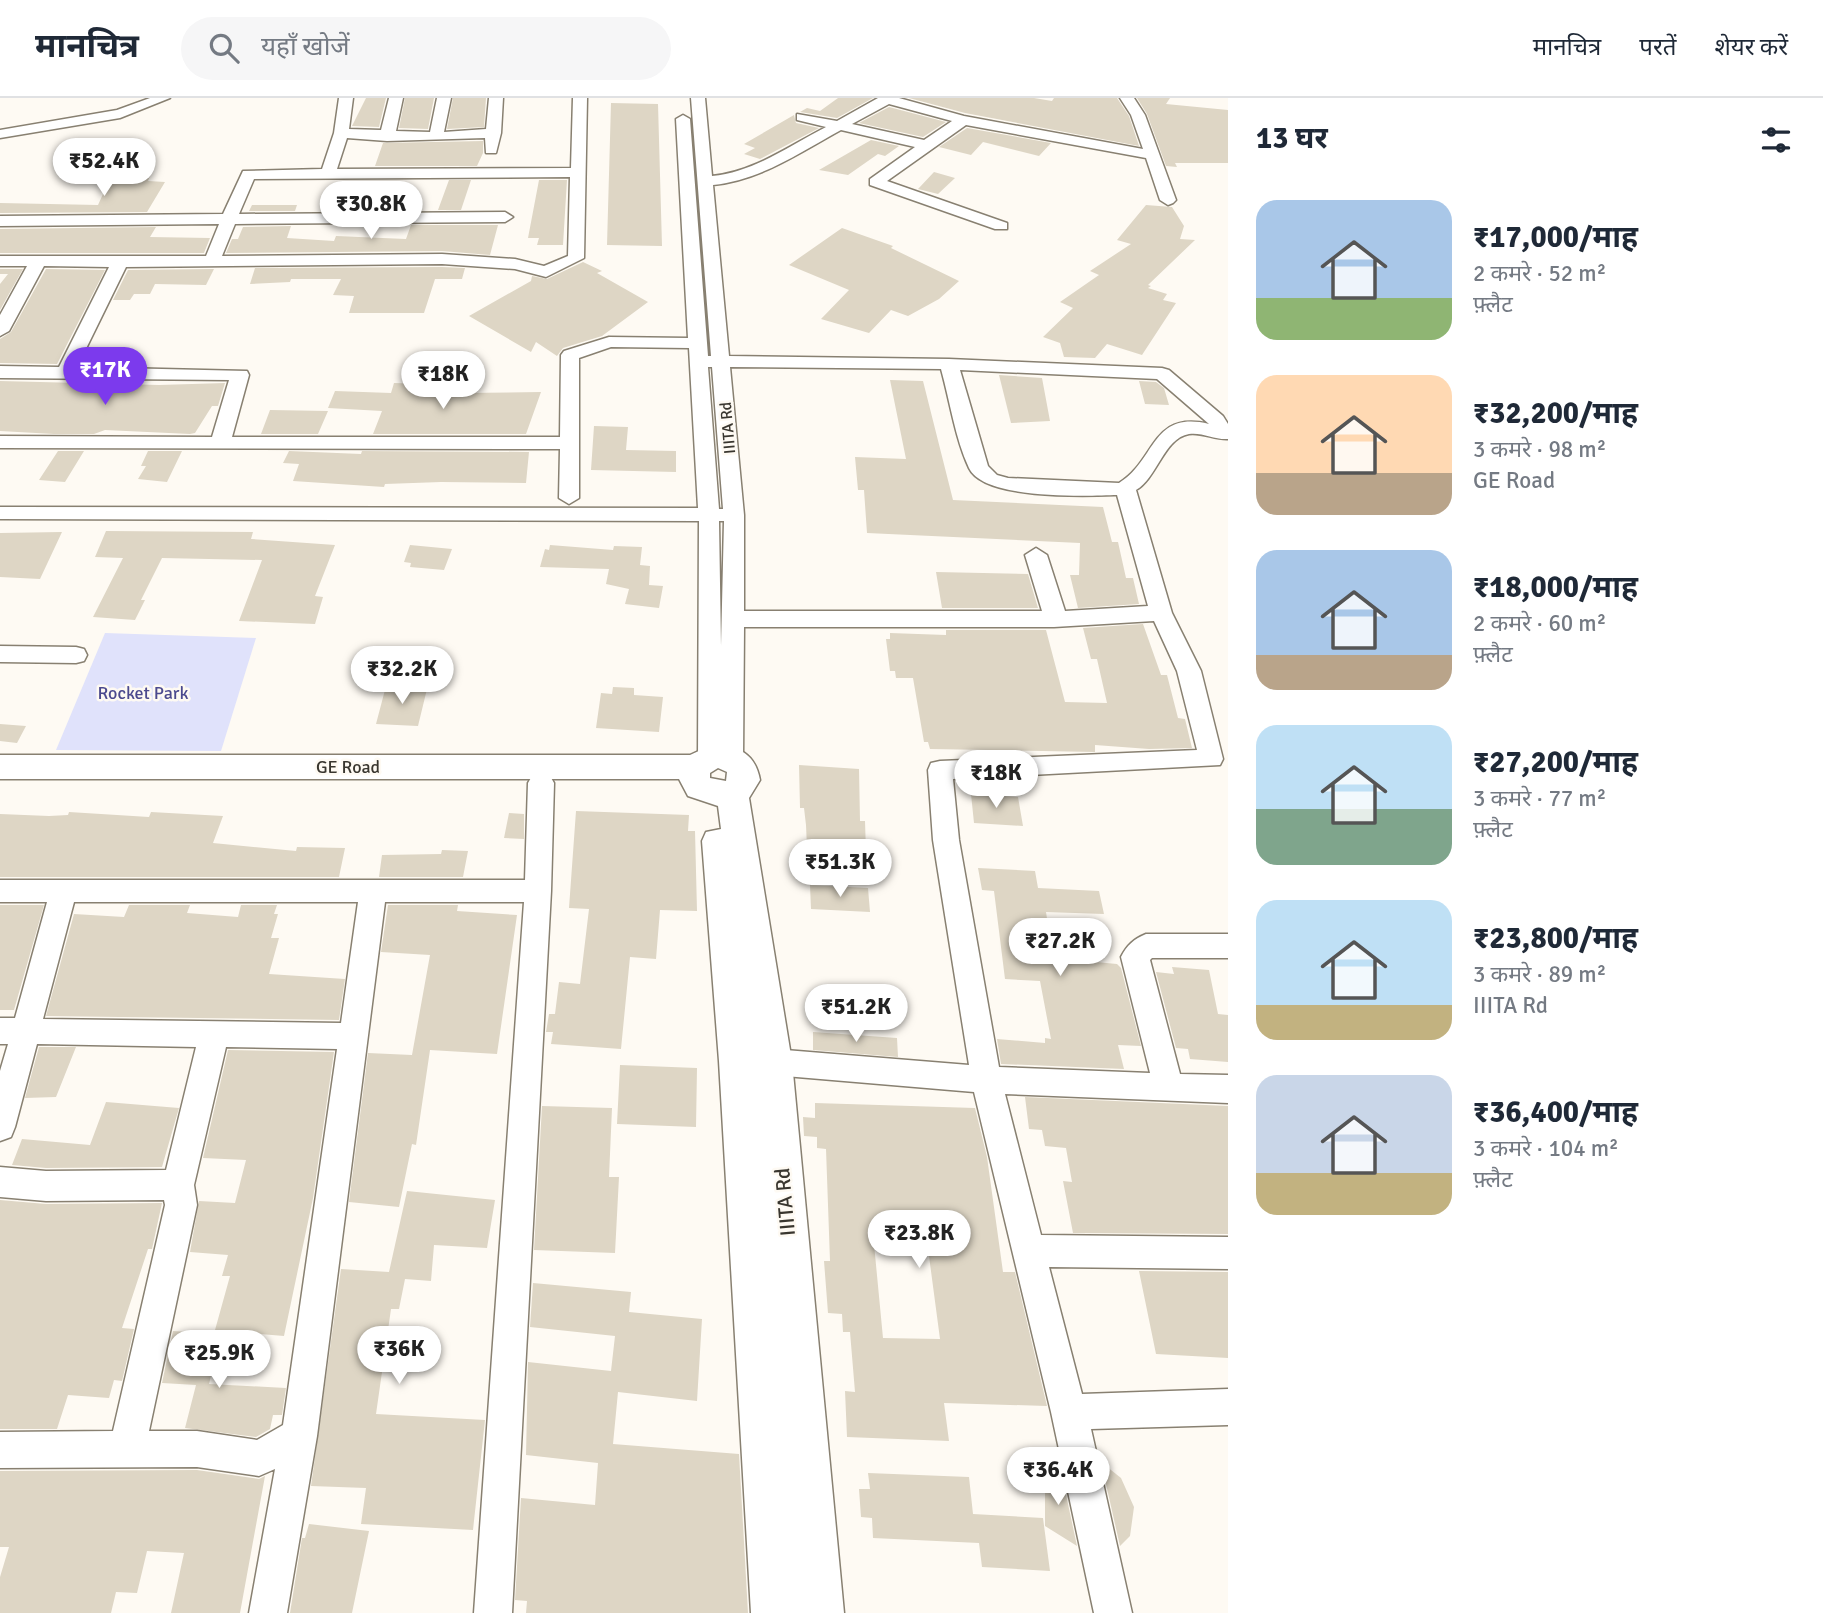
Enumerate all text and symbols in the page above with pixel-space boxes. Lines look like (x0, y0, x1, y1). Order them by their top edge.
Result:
search box (181, 17, 671, 80)
text: मानचित्र (35, 26, 139, 67)
icon: search (205, 29, 243, 67)
text: यहाँ खोजें (261, 31, 350, 63)
text: मानचित्र (1533, 32, 1601, 62)
text: परतें (1639, 32, 1676, 62)
text: शेयर करें (1714, 32, 1788, 62)
text: 13 घर (1256, 120, 1328, 157)
icon: filters (1757, 121, 1795, 159)
pin: ₹52.4K (47, 139, 161, 198)
text: ₹52.4K (69, 146, 139, 175)
pin: ₹30.8K (314, 181, 428, 241)
text: ₹30.8K (336, 189, 406, 218)
text: ₹17,000/माह (1473, 219, 1638, 256)
icon: home (1312, 228, 1396, 312)
text: 2 कमरे · 52 m² (1473, 259, 1606, 288)
text: फ़्लैट (1473, 290, 1513, 319)
pin: ₹17K (64, 348, 146, 407)
pin: ₹18K (402, 352, 484, 411)
text: ₹17K (79, 355, 131, 384)
text: ₹18K (417, 359, 469, 388)
text: ₹32,200/माह (1473, 395, 1638, 432)
street label: IIITA Rd (716, 401, 740, 455)
icon: home (1312, 403, 1396, 487)
text: 3 कमरे · 98 m² (1473, 435, 1606, 464)
text: GE Road (1473, 466, 1555, 495)
text: ₹18,000/माह (1473, 569, 1638, 606)
icon: home (1312, 578, 1396, 662)
text: 2 कमरे · 60 m² (1473, 609, 1606, 638)
text: फ़्लैट (1473, 640, 1513, 669)
pin: ₹32.2K (345, 646, 459, 706)
text: ₹32.2K (367, 654, 437, 683)
park label: Rocket Park (98, 682, 188, 704)
text: ₹27,200/माह (1473, 744, 1638, 781)
pin: ₹18K (955, 750, 1037, 810)
icon: home (1312, 753, 1396, 837)
street label: GE Road (316, 756, 380, 778)
text: ₹18K (970, 758, 1022, 787)
text: 3 कमरे · 77 m² (1473, 784, 1606, 813)
text: फ़्लैट (1473, 815, 1513, 844)
pin: ₹51.3K (783, 840, 897, 899)
text: ₹51.3K (805, 847, 875, 876)
pin: ₹27.2K (1003, 918, 1117, 978)
text: ₹23,800/माह (1473, 920, 1638, 957)
text: ₹27.2K (1025, 926, 1095, 955)
icon: home (1312, 928, 1396, 1012)
text: 3 कमरे · 89 m² (1473, 960, 1606, 989)
pin: ₹51.2K (799, 984, 913, 1044)
text: IIITA Rd (1473, 991, 1548, 1020)
text: ₹51.2K (821, 992, 891, 1021)
text: ₹36,400/माह (1473, 1094, 1638, 1131)
icon: home (1312, 1103, 1396, 1187)
text: 3 कमरे · 104 m² (1473, 1134, 1619, 1163)
text: फ़्लैट (1473, 1165, 1513, 1194)
street label: IIITA Rd (769, 1167, 801, 1237)
pin: ₹23.8K (862, 1210, 976, 1270)
text: ₹23.8K (884, 1218, 954, 1247)
pin: ₹36K (358, 1326, 440, 1386)
pin: ₹25.9K (162, 1330, 276, 1390)
text: ₹36K (373, 1334, 425, 1363)
text: ₹25.9K (184, 1338, 254, 1367)
pin: ₹36.4K (1001, 1448, 1115, 1507)
text: ₹36.4K (1023, 1455, 1093, 1484)

